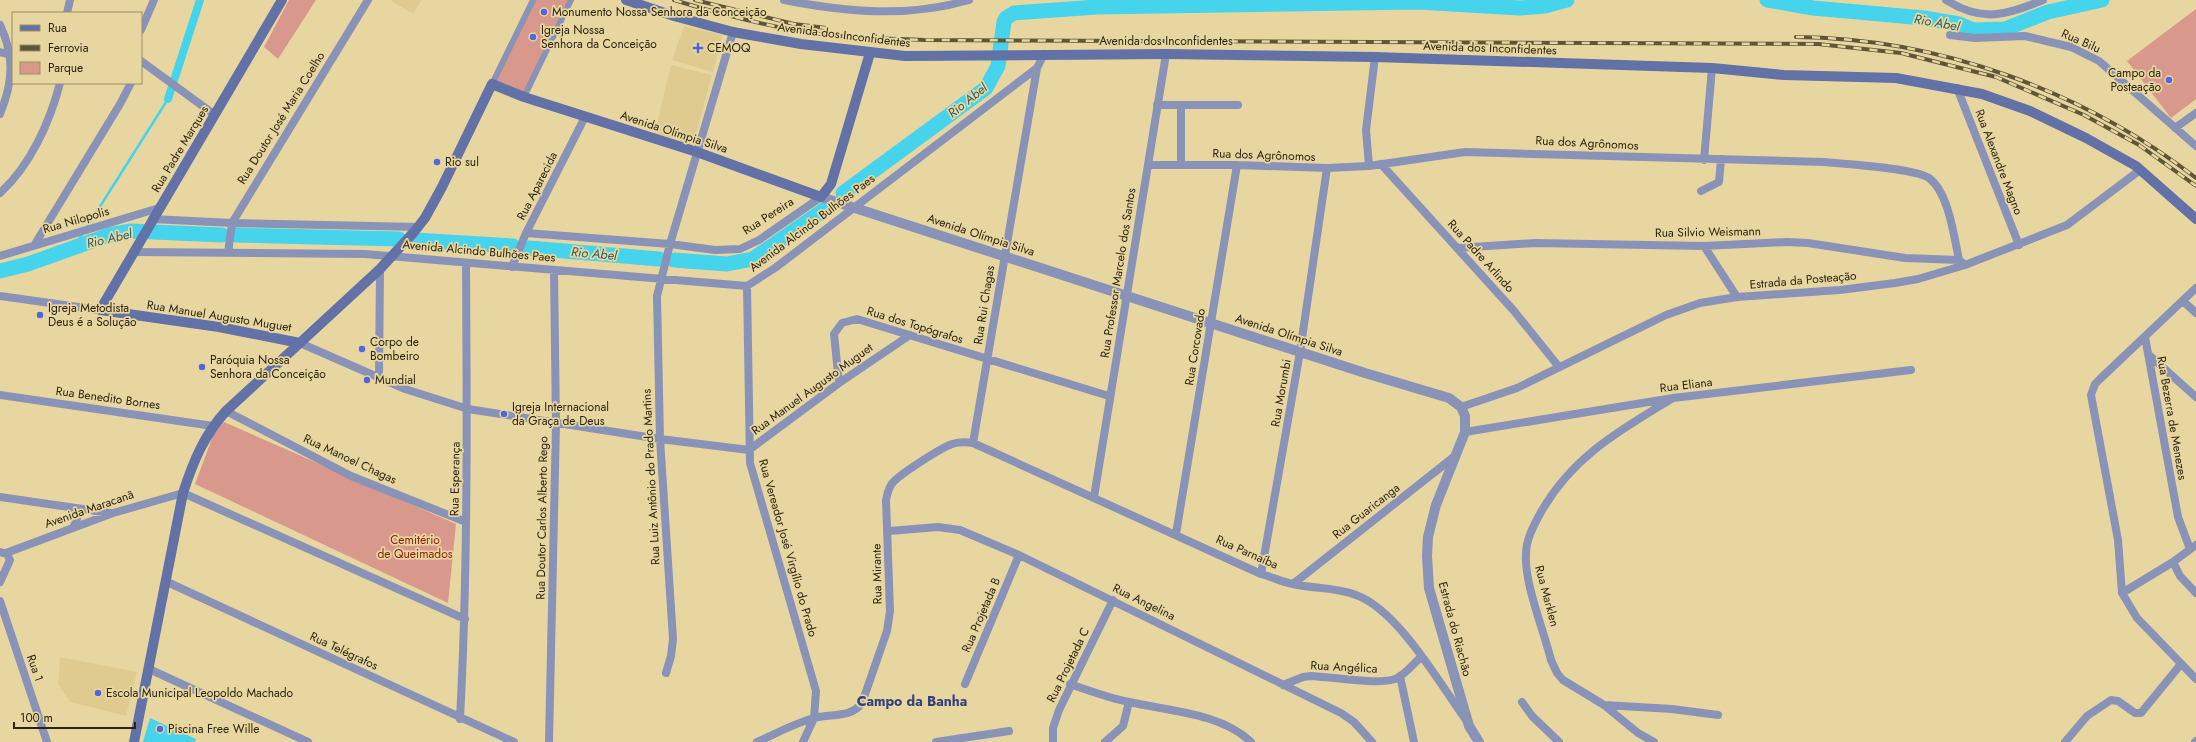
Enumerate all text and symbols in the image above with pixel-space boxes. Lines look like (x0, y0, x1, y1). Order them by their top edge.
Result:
place label: Monumento Nossa Senhora da Conceição (552, 3, 767, 21)
marker: Monumento Nossa Senhora da Conceição (539, 7, 549, 17)
water label: Rio Abel (1913, 9, 1962, 36)
legend (12, 12, 142, 84)
street label: Avenida dos Inconfidentes (777, 18, 912, 52)
text: Rua (48, 19, 67, 37)
place label: Igreja Nossa Senhora da Conceição (541, 21, 657, 53)
street label: Rua Bilu (2058, 24, 2104, 58)
marker: Igreja Nossa Senhora da Conceição (528, 32, 538, 42)
street label: Avenida dos Inconfidentes (1099, 32, 1233, 50)
street label: Avenida dos Inconfidentes (1423, 37, 1557, 59)
text: Ferrovia (48, 39, 89, 57)
place label: CEMOQ (707, 39, 751, 57)
marker: CEMOQ (692, 42, 704, 54)
street label: Rua Doutor José Maria Coelho (233, 48, 329, 188)
text: Parque (48, 59, 83, 77)
place label: Campo da Posteação (2108, 64, 2161, 96)
marker: Campo da Posteação (2164, 75, 2174, 85)
water label: Rio Abel (943, 78, 992, 122)
street label: Rua Padre Marques (147, 102, 213, 196)
street label: Avenida Olímpia Silva (618, 106, 730, 158)
street label: Rua Alexandre Magno (1971, 107, 2028, 218)
street label: Rua dos Agrônomos (1535, 131, 1639, 155)
street label: Rua dos Agrônomos (1212, 144, 1316, 166)
street label: Rua Aparecida (512, 149, 562, 223)
place label: Rio sul (445, 153, 479, 171)
marker: Rio sul (432, 157, 442, 167)
street label: Avenida Alcindo Bulhões Paes (745, 170, 879, 276)
street label: Rua Professor Marcelo dos Santos (1096, 187, 1140, 359)
street label: Rua Pereira (739, 193, 797, 239)
street label: Rua Nilopolis (41, 202, 111, 238)
street label: Avenida Olímpia Silva (925, 209, 1037, 261)
street label: Rua Padre Arlindo (1443, 216, 1519, 297)
street label: Rua Silvio Weismann (1655, 222, 1761, 242)
water label: Rio Abel (85, 224, 135, 253)
street label: Avenida Alcindo Bulhões Paes (402, 235, 556, 267)
water label: Rio Abel (570, 242, 619, 265)
street label: Rua Rui Chagas (969, 264, 999, 346)
street label: Estrada da Posteação (1749, 266, 1858, 294)
street label: Rua Manuel Augusto Muguet (145, 296, 293, 336)
place label: Igreja Metodista Deus é a Solução (48, 299, 137, 331)
street label: Rua dos Topógrafos (865, 302, 966, 348)
street label: Rua Corcovado (1180, 307, 1210, 387)
street label: Avenida Olímpia Silva (1233, 309, 1345, 361)
marker: Igreja Metodista Deus é a Solução (35, 310, 45, 320)
place label: Corpo de Bombeiro (370, 333, 420, 365)
street label: Rua Manuel Augusto Muguet (748, 339, 877, 439)
marker: Corpo de Bombeiro (357, 344, 367, 354)
place label: Paróquia Nossa Senhora da Conceição (210, 351, 326, 383)
street label: Rua Bezerra de Menezes (2152, 355, 2192, 481)
street label: Rua Morumbi (1266, 358, 1296, 428)
marker: Paróquia Nossa Senhora da Conceição (197, 362, 207, 372)
place label: Mundial (375, 371, 416, 389)
street label: Rua Eliana (1659, 373, 1713, 397)
marker: Mundial (362, 375, 372, 385)
street label: Rua Benedito Bornes (55, 382, 162, 414)
street label: Rua Luiz Antônio do Prado Martins (637, 388, 665, 565)
place label: Igreja Internacional da Graça de Deus (512, 398, 609, 430)
marker: Igreja Internacional da Graça de Deus (499, 409, 509, 419)
street label: Rua Manoel Chagas (300, 429, 400, 489)
street label: Rua Doutor Carlos Alberto Rego (532, 436, 552, 600)
street label: Rua Esperança (445, 441, 465, 516)
street label: Rua Vereador José Virgílio do Prado (754, 457, 822, 639)
street label: Rua Guaricanga (1328, 479, 1404, 543)
street label: Avenida Maracanã (42, 485, 136, 533)
street label: Rua Parnaíba (1213, 530, 1281, 574)
park label: Cemitério de Queimados (377, 531, 453, 563)
street label: Rua Mirante (867, 544, 887, 604)
street label: Rua Marklen (1530, 563, 1564, 629)
street label: Rua Projetada B (957, 574, 1005, 655)
street label: Rua Angelina (1110, 579, 1179, 625)
street label: Estrada do Riachão (1434, 580, 1476, 679)
street label: Rua Projetada C (1042, 624, 1094, 706)
street label: Rua Telégrafos (307, 627, 381, 675)
street label: Rua 1 (22, 652, 48, 684)
street label: Rua Angélica (1310, 656, 1378, 678)
place label: Escola Municipal Leopoldo Machado (106, 684, 294, 702)
marker: Escola Municipal Leopoldo Machado (93, 688, 103, 698)
district label: Campo da Banha (857, 691, 967, 711)
scale bar (14, 704, 135, 730)
text: 100 m (20, 709, 53, 727)
place label: Piscina Free Wille (168, 720, 259, 738)
marker: Piscina Free Wille (155, 724, 165, 734)

